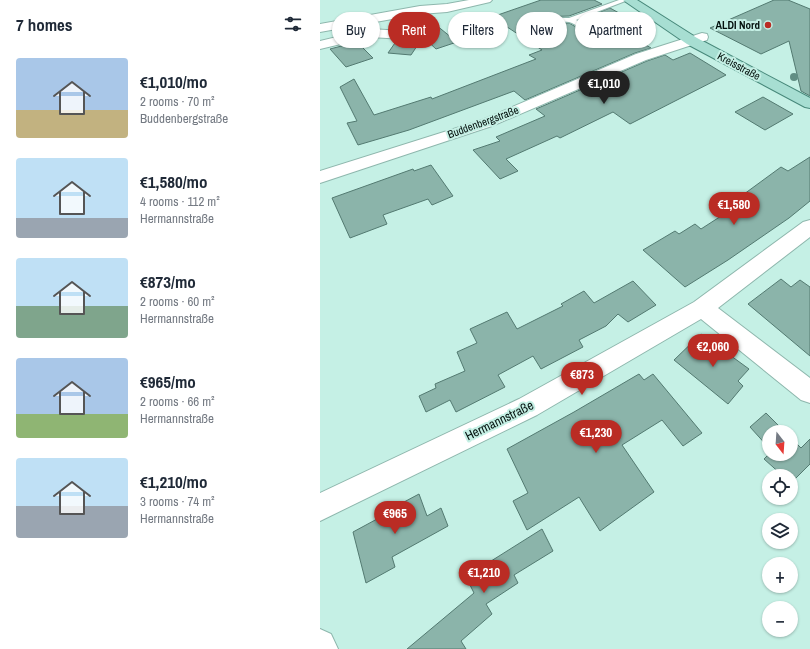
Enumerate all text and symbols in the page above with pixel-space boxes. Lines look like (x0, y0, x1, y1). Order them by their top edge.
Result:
chip: Buy (332, 12, 380, 48)
chip: Rent (388, 12, 440, 48)
chip: Filters (448, 12, 508, 48)
chip: New (516, 12, 567, 48)
chip: Apartment (575, 12, 656, 48)
text: 7 homes (16, 13, 73, 36)
icon: filters (282, 13, 304, 35)
place label: ALDI Nord (715, 18, 760, 32)
marker: ALDI Nord (763, 20, 773, 30)
street label: Kreisstraße (715, 49, 763, 83)
text: €1,010/mo (140, 70, 207, 93)
pin: €1,010 (571, 71, 637, 105)
icon: home (48, 74, 96, 122)
text: €1,010 (588, 75, 620, 92)
text: 2 rooms · 70 m² (140, 93, 215, 110)
street label: Buddenbergstraße (445, 103, 521, 141)
text: Buddenbergstraße (140, 110, 228, 127)
text: €1,580/mo (140, 170, 207, 193)
icon: home (48, 174, 96, 222)
pin: €1,580 (701, 192, 767, 226)
text: 4 rooms · 112 m² (140, 193, 220, 210)
text: €1,580 (718, 196, 750, 213)
text: Hermannstraße (140, 210, 214, 227)
text: €873/mo (140, 270, 196, 293)
icon: home (48, 274, 96, 322)
text: 2 rooms · 60 m² (140, 293, 215, 310)
text: Hermannstraße (140, 310, 214, 327)
pin: €2,060 (680, 334, 746, 368)
text: €2,060 (697, 338, 729, 355)
pin: €873 (558, 362, 606, 396)
text: €873 (570, 366, 594, 383)
text: €965/mo (140, 370, 196, 393)
icon: home (48, 374, 96, 422)
text: 2 rooms · 66 m² (140, 393, 215, 410)
street label: Hermannstraße (462, 397, 536, 444)
text: Hermannstraße (140, 410, 214, 427)
pin: €1,230 (563, 420, 629, 454)
text: €1,230 (580, 424, 612, 441)
north arrow (762, 425, 798, 461)
map controls (762, 425, 798, 637)
button: locate (762, 469, 798, 505)
text: €1,210/mo (140, 470, 207, 493)
icon: home (48, 474, 96, 522)
text: 3 rooms · 74 m² (140, 493, 215, 510)
pin: €965 (371, 501, 419, 535)
text: €965 (383, 505, 407, 522)
text: Hermannstraße (140, 510, 214, 527)
button: layers (762, 513, 798, 549)
button: + (762, 557, 798, 593)
pin: €1,210 (451, 560, 517, 594)
text: €1,210 (468, 564, 500, 581)
button: − (762, 601, 798, 637)

